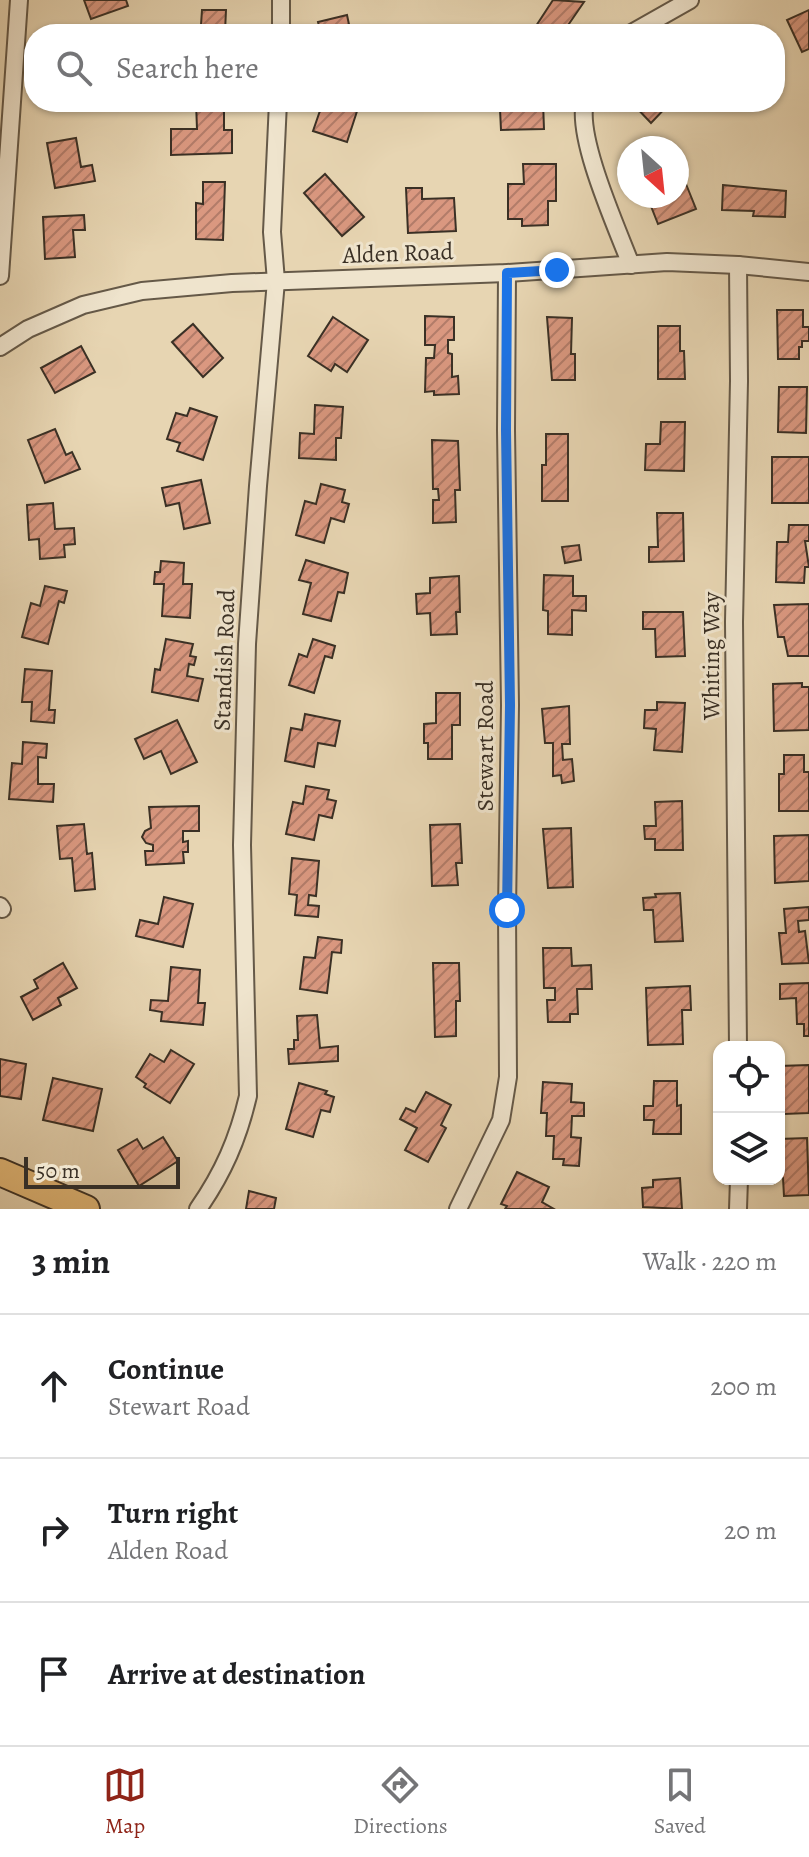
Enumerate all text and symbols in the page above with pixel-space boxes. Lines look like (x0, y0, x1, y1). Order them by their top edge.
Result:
search box (24, 24, 785, 112)
icon: search (52, 46, 96, 90)
text: Search here (116, 48, 259, 88)
north arrow (617, 136, 689, 208)
street label: Alden Road (341, 235, 454, 271)
route end (539, 252, 575, 288)
street label: Standish Road (206, 588, 242, 731)
street label: Whiting Way (695, 592, 727, 721)
street label: Stewart Road (469, 680, 501, 811)
route start (489, 892, 525, 928)
map controls (713, 1041, 785, 1185)
button: locate (713, 1041, 785, 1113)
button: layers (713, 1113, 785, 1185)
scale bar (24, 1153, 180, 1189)
text: 50 m (36, 1156, 80, 1186)
text: 3 min (32, 1238, 110, 1285)
text: Walk · 220 m (643, 1244, 777, 1279)
text: Continue (108, 1349, 224, 1389)
icon: ahead (32, 1364, 76, 1408)
text: 200 m (710, 1369, 777, 1404)
text: Stewart Road (108, 1389, 250, 1424)
text: Turn right (108, 1493, 238, 1533)
icon: right (32, 1508, 76, 1552)
text: 20 m (724, 1513, 777, 1548)
text: Alden Road (108, 1533, 228, 1568)
icon: arrive (32, 1652, 76, 1696)
text: Arrive at destination (108, 1654, 365, 1694)
tab: Map (103, 1763, 147, 1841)
tab: Directions (353, 1763, 448, 1841)
tab: Saved (654, 1763, 706, 1841)

